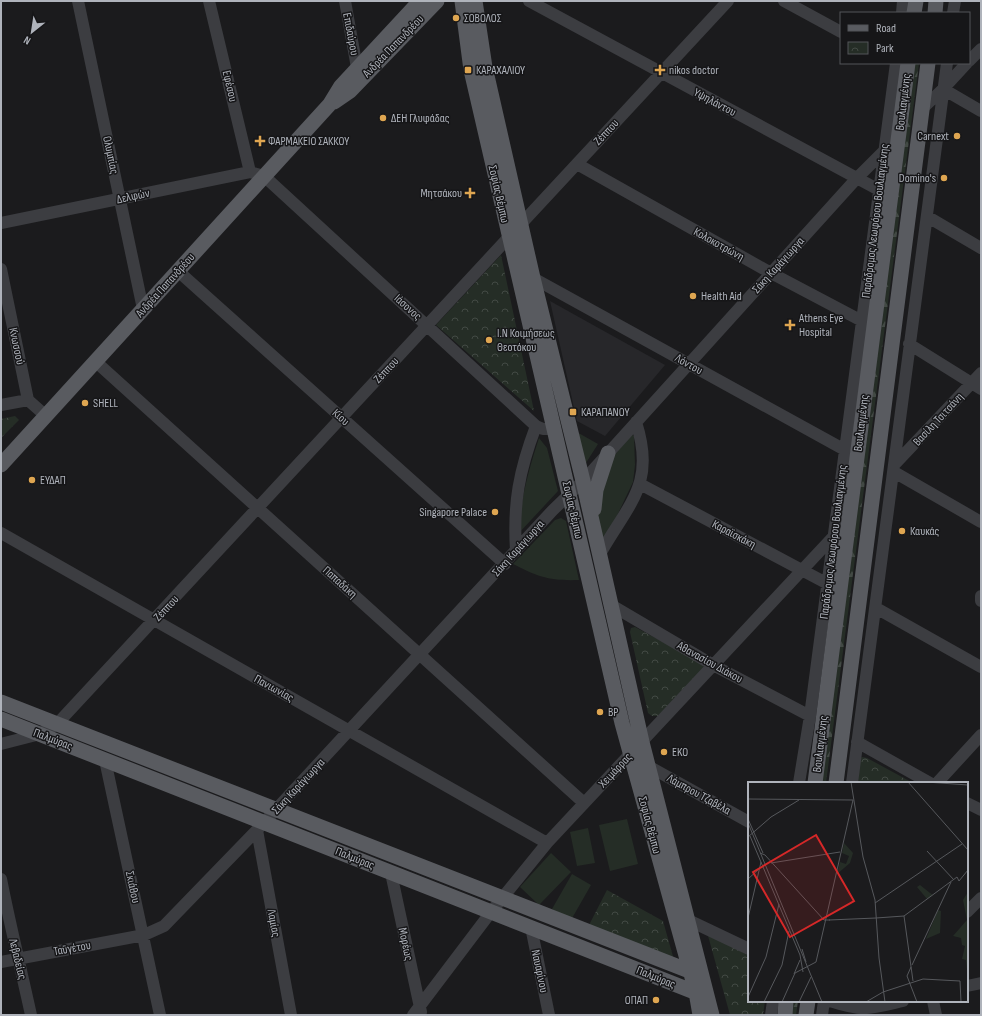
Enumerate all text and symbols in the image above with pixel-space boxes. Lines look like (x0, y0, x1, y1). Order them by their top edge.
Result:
street label: Επιδαύρου (339, 11, 362, 57)
place label: ΣΟΒΟΛΟΣ (464, 11, 502, 26)
north arrow (12, 12, 52, 52)
street label: Ανδρέα Παπανδρέου (359, 12, 427, 82)
legend (840, 12, 970, 64)
marker: ΣΟΒΟΛΟΣ (451, 13, 461, 23)
text: Road (876, 21, 896, 36)
text: N (21, 33, 33, 47)
text: Park (876, 41, 894, 56)
place label: ΚΑΡΑΧΑΛΙΟΥ (476, 63, 525, 78)
place label: nikos doctor (669, 63, 719, 78)
marker: nikos doctor (654, 64, 666, 76)
marker: ΚΑΡΑΧΑΛΙΟΥ (463, 65, 473, 75)
street label: Εφέσου (219, 69, 240, 103)
street label: Βουλιαγμένης (893, 73, 914, 131)
street label: Υψηλάντου (691, 85, 739, 120)
place label: ΔΕΗ Γλυφάδας (391, 111, 450, 126)
marker: ΔΕΗ Γλυφάδας (378, 113, 388, 123)
street label: Ζέππου (591, 116, 622, 149)
place label: Carnext (917, 129, 949, 144)
marker: Carnext (952, 131, 962, 141)
place label: ΦΑΡΜΑΚΕΙΟ ΣΑΚΚΟΥ (268, 134, 349, 149)
street label: Ολυμπίας (99, 135, 122, 176)
marker: ΦΑΡΜΑΚΕΙΟ ΣΑΚΚΟΥ (255, 136, 265, 146)
street label: Παράδρομος Λεωφόρου Βουλιαγμένης (859, 143, 892, 299)
street label: Σοφίας Βέμπω (485, 164, 512, 224)
place label: Domino's (899, 171, 936, 186)
marker: Domino's (939, 173, 949, 183)
street label: Δελφών (115, 186, 151, 207)
place label: Μητσάκου (420, 186, 462, 201)
marker: Μητσάκου (465, 188, 475, 198)
street label: Κολοκοτρώνη (691, 224, 747, 265)
street label: Σάκη Καράγιωργα (749, 234, 808, 297)
street label: Ανδρέα Παπανδρέου (132, 250, 198, 321)
place label: Health Aid (701, 289, 742, 304)
street label: Ιάσονος (391, 291, 425, 324)
marker: Health Aid (688, 291, 698, 301)
place label: Athens Eye Hospital (798, 311, 844, 340)
marker: Athens Eye Hospital (784, 319, 796, 331)
street label: Κνωσσού (5, 326, 28, 366)
place label: Ι.Ν Κοιμήσεως Θεοτόκου (497, 326, 555, 355)
marker: Ι.Ν Κοιμήσεως Θεοτόκου (484, 335, 494, 345)
street label: Λόντου (671, 350, 705, 378)
street label: Ζέππου (371, 354, 402, 387)
street label: Βασίλη Τσιτσάνη (910, 390, 967, 449)
street label: Βουλιαγμένης (851, 394, 872, 452)
place label: SHELL (93, 396, 119, 411)
marker: SHELL (80, 398, 90, 408)
place label: ΚΑΡΑΠΑΝΟΥ (581, 405, 629, 420)
street label: Κίου (329, 406, 352, 429)
marker: ΚΑΡΑΠΑΝΟΥ (568, 407, 578, 417)
street label: Παράδρομος Λεωφόρου Βουλιαγμένης (817, 464, 850, 620)
place label: ΕΥΔΑΠ (40, 473, 66, 488)
marker: ΕΥΔΑΠ (27, 475, 37, 485)
street label: Σοφίας Βέμπω (559, 480, 586, 540)
place label: Singapore Palace (419, 505, 487, 520)
marker: Singapore Palace (490, 507, 500, 517)
street label: Σάκη Καράγιωργα (489, 517, 548, 580)
street label: Καραϊσκάκη (709, 517, 758, 552)
place label: Καυκάς (910, 524, 940, 539)
marker: Καυκάς (897, 526, 907, 536)
street label: Παπαδάκη (319, 563, 360, 602)
street label: Ζέππου (151, 592, 182, 625)
street label: Αθανασίου Διάκου (673, 638, 745, 687)
street label: Πανιωνίας (251, 671, 297, 706)
place label: BP (608, 705, 618, 720)
marker: BP (595, 707, 605, 717)
street label: Βουλιαγμένης (810, 715, 831, 773)
street label: Παλμύρας (31, 725, 75, 754)
place label: EKO (672, 745, 688, 760)
marker: EKO (659, 747, 669, 757)
street label: Χειμάρρας (595, 750, 635, 792)
street label: Σάκη Καράγιωργα (269, 755, 328, 817)
street label: Λάμπρου Τζαβέλα (663, 770, 733, 818)
inset map (748, 782, 968, 1002)
street label: Σοφίας Βέμπω (635, 795, 664, 855)
street label: Παλμύρας (333, 844, 377, 873)
street label: Σκιάθου (122, 870, 143, 905)
street label: Λαμίας (263, 907, 284, 939)
street label: Μορέως (395, 926, 416, 962)
street label: Λεβαδείας (5, 936, 30, 981)
street label: Ταϋγέτου (52, 938, 92, 959)
street label: Ναυαρίνου (528, 948, 551, 994)
street label: Παλμύρας (634, 963, 678, 992)
place label: ΟΠΑΠ (625, 993, 648, 1008)
marker: ΟΠΑΠ (651, 995, 661, 1005)

